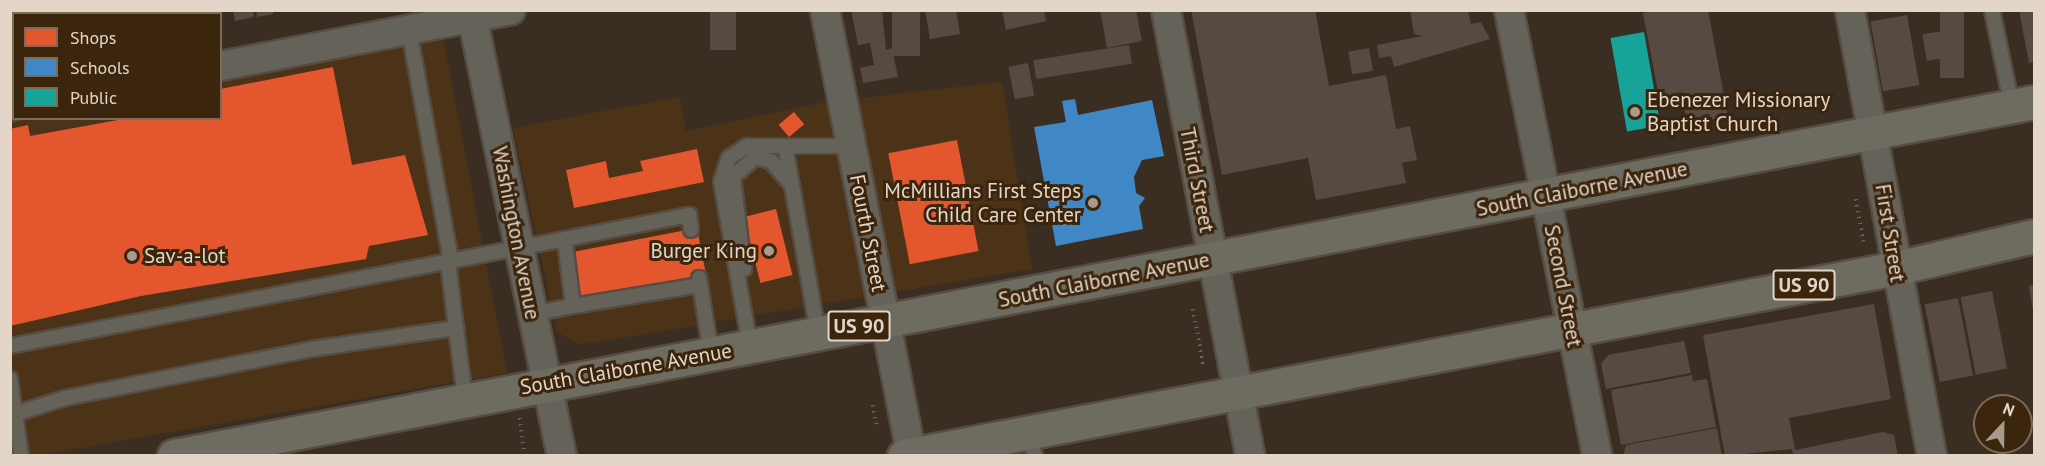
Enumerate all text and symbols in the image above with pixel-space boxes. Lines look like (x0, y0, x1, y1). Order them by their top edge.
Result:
legend (12, 12, 222, 120)
text: Shops (70, 26, 116, 49)
text: Schools (70, 56, 130, 79)
text: Public (70, 86, 117, 109)
place label: Ebenezer Missionary Baptist Church (1647, 87, 1830, 137)
marker: Ebenezer Missionary Baptist Church (1628, 105, 1642, 119)
street label: Third Street (1174, 125, 1220, 235)
street label: Washington Avenue (487, 144, 545, 322)
street label: South Claiborne Avenue (1474, 156, 1690, 222)
street label: Fourth Street (844, 172, 892, 294)
place label: McMillians First Steps Child Care Center (884, 178, 1081, 228)
street label: First Street (1870, 182, 1910, 284)
marker: McMillians First Steps Child Care Center (1086, 196, 1100, 210)
street label: Second Street (1539, 223, 1587, 349)
place label: Burger King (650, 238, 757, 264)
place label: Sav-a-lot (144, 243, 226, 269)
marker: Burger King (762, 244, 776, 258)
street label: South Claiborne Avenue (996, 247, 1212, 313)
marker: Sav-a-lot (125, 249, 139, 263)
road number: US 90 (1772, 268, 1836, 302)
road number: US 90 (828, 309, 890, 343)
street label: South Claiborne Avenue (518, 338, 734, 400)
north arrow (1973, 394, 2033, 454)
text: N (2000, 398, 2018, 420)

